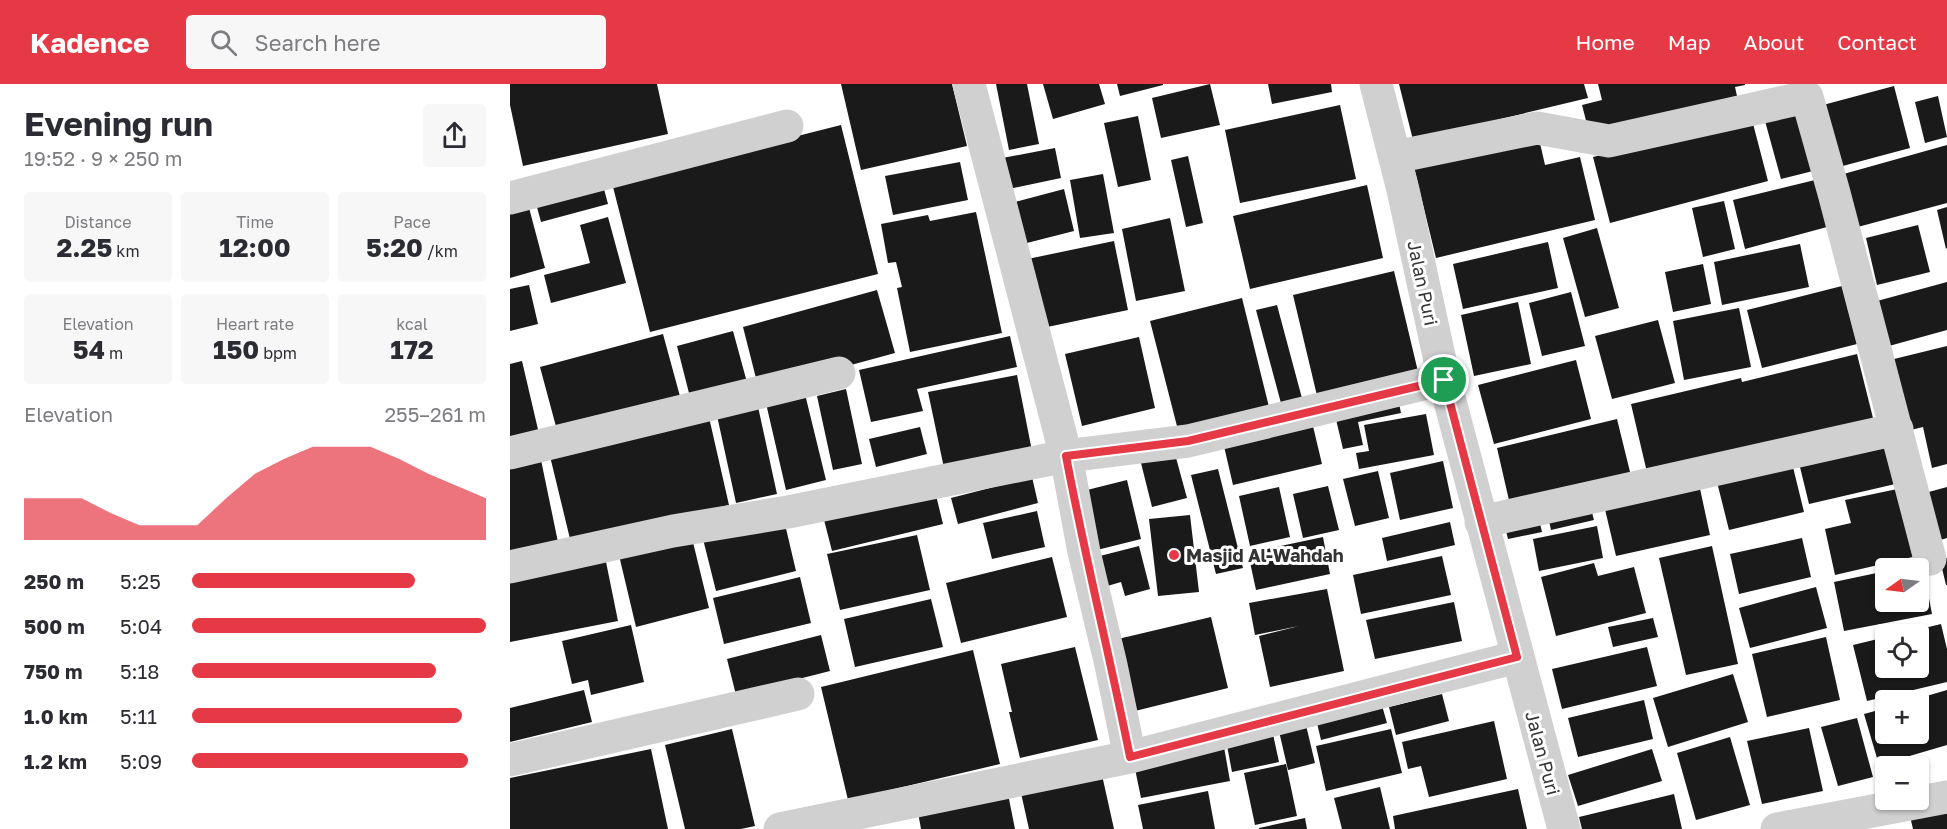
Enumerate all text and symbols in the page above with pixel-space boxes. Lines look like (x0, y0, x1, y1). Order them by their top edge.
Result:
search box (186, 15, 606, 69)
text: Kadence (30, 26, 150, 59)
icon: search (207, 26, 240, 59)
text: Search here (255, 29, 381, 56)
text: Home (1575, 29, 1635, 55)
text: Map (1668, 29, 1711, 55)
text: About (1744, 29, 1804, 55)
text: Contact (1837, 29, 1917, 55)
text: Evening run (24, 104, 213, 143)
button: share (423, 104, 486, 167)
text: 19:52 · 9 × 250 m (24, 146, 182, 170)
text: Distance (64, 212, 132, 232)
text: Time (236, 212, 274, 232)
text: Pace (393, 212, 431, 232)
text: 2.25 (56, 232, 112, 263)
text: 12:00 (219, 232, 291, 263)
text: 5:20 (366, 232, 423, 263)
street label: Jalan Puri (1403, 239, 1443, 327)
text: km (112, 241, 140, 261)
text: /km (423, 241, 458, 261)
text: Elevation (62, 314, 134, 334)
text: Heart rate (216, 314, 294, 334)
text: kcal (396, 314, 428, 334)
text: 54 (73, 334, 105, 365)
text: 150 (213, 334, 259, 365)
text: 172 (390, 334, 434, 365)
text: m (105, 343, 123, 363)
text: bpm (259, 343, 297, 363)
pin (1418, 354, 1469, 405)
icon: arrive (1427, 363, 1460, 396)
text: Elevation (24, 402, 113, 426)
text: 255–261 m (385, 402, 486, 426)
place label: Masjid Al-Wahdah (1186, 544, 1344, 566)
marker: Masjid Al-Wahdah (1167, 548, 1181, 562)
north arrow (1875, 558, 1929, 612)
map controls (1875, 558, 1929, 810)
text: 250 m (24, 569, 84, 593)
text: 5:25 (120, 569, 161, 593)
text: 500 m (24, 614, 85, 638)
text: 5:04 (120, 614, 162, 638)
button: locate (1875, 624, 1929, 678)
text: 750 m (24, 659, 83, 683)
text: 5:18 (120, 659, 160, 683)
button: + (1875, 690, 1929, 744)
text: 1.0 km (24, 704, 88, 728)
text: 5:11 (120, 704, 157, 728)
street label: Jalan Puri (1521, 709, 1565, 797)
text: 1.2 km (24, 749, 87, 773)
text: 5:09 (120, 749, 162, 773)
button: − (1875, 756, 1929, 810)

